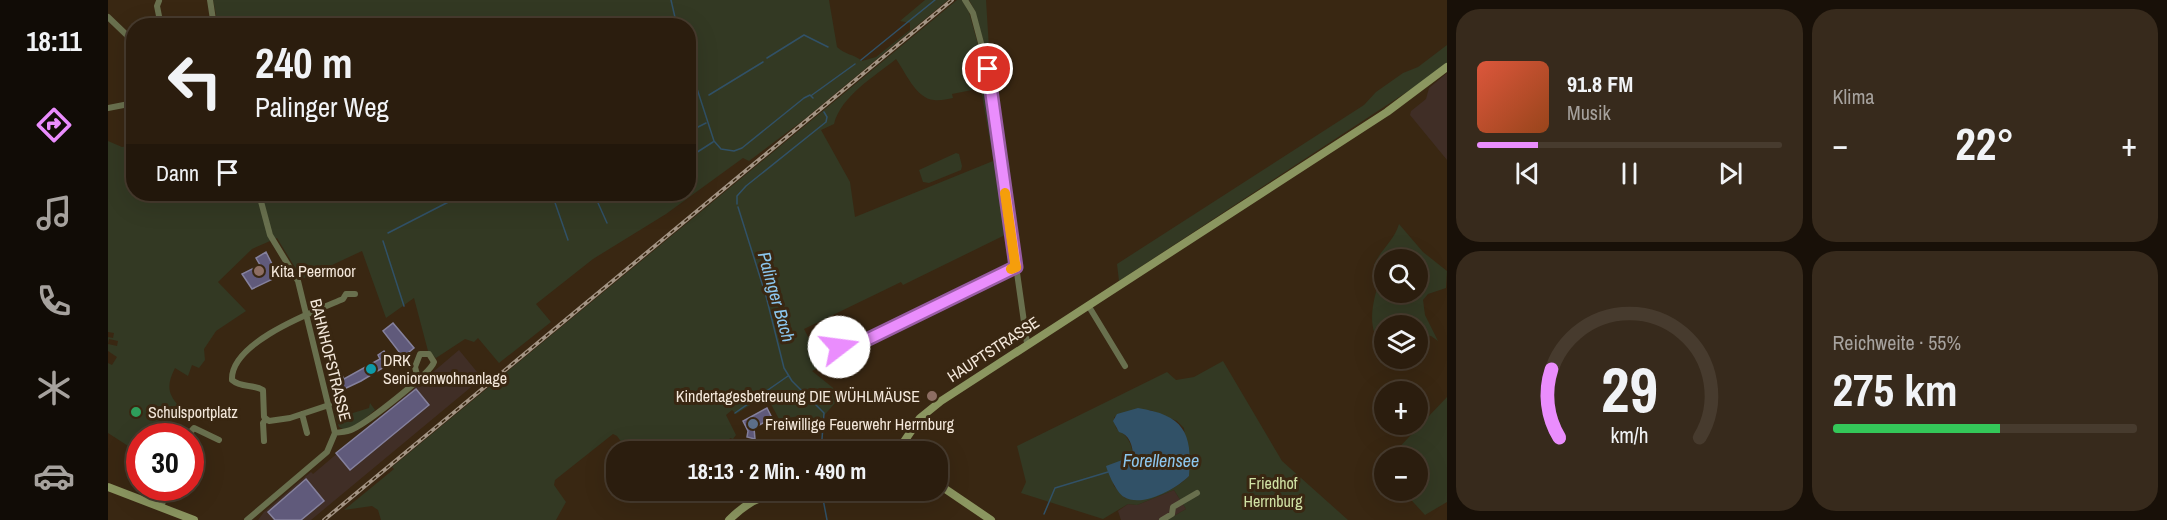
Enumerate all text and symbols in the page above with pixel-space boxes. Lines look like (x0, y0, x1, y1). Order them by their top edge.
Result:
text: 18:11 (26, 23, 82, 59)
text: 240 m (255, 35, 353, 91)
icon: left (156, 42, 234, 120)
pin (962, 43, 1013, 94)
icon: arrive (971, 52, 1004, 85)
text: 91.8 FM (1567, 69, 1633, 99)
text: Klima (1833, 83, 1874, 110)
text: Palinger Weg (255, 89, 389, 125)
text: Musik (1567, 99, 1611, 126)
icon: directions (33, 104, 75, 146)
text: 22° (1955, 113, 2014, 174)
text: − (1833, 122, 1848, 166)
text: + (2121, 122, 2137, 166)
icon: arrive (211, 156, 244, 189)
icon: previous (1511, 157, 1544, 190)
icon: pause (1613, 157, 1646, 190)
icon: next (1714, 157, 1747, 190)
text: Dann (156, 158, 199, 188)
icon: music (33, 192, 75, 234)
water label: Palinger Bach (752, 249, 801, 345)
map controls (1374, 249, 1428, 501)
button: search (1374, 249, 1428, 303)
place label: Kita Peermoor (271, 260, 356, 282)
marker: Kita Peermoor (252, 264, 266, 278)
icon: phone (33, 280, 75, 322)
street label: BAHNHOFSTRASSE (305, 296, 357, 424)
street label: HAUPTSTRASSE (943, 311, 1043, 387)
position arrow (807, 315, 871, 379)
button: layers (1374, 315, 1428, 369)
text: Reichweite · 55% (1833, 329, 1961, 356)
text: 29 (1601, 347, 1658, 431)
place label: DRK Seniorenwohnanlage (383, 349, 507, 389)
text: 275 km (1833, 359, 1958, 420)
marker: DRK Seniorenwohnanlage (364, 362, 378, 376)
icon: climate (33, 367, 75, 409)
button: + (1374, 381, 1428, 435)
place label: Kindertagesbetreuung DIE WÜHLMÄUSE (676, 385, 920, 407)
marker: Kindertagesbetreuung DIE WÜHLMÄUSE (925, 389, 939, 403)
place label: Schulsportplatz (148, 401, 238, 423)
marker: Schulsportplatz (129, 405, 143, 419)
place label: Freiwillige Feuerwehr Herrnburg (765, 413, 955, 435)
marker: Freiwillige Feuerwehr Herrnburg (746, 417, 760, 431)
text: km/h (1610, 421, 1648, 450)
speed limit sign: 30 (126, 423, 204, 501)
button: − (1374, 447, 1428, 501)
water label: Forellensee (1123, 448, 1199, 473)
icon: car (33, 455, 75, 497)
text: 18:13 · 2 Min. · 490 m (688, 456, 866, 486)
park label: Friedhof Herrnburg (1243, 472, 1303, 512)

